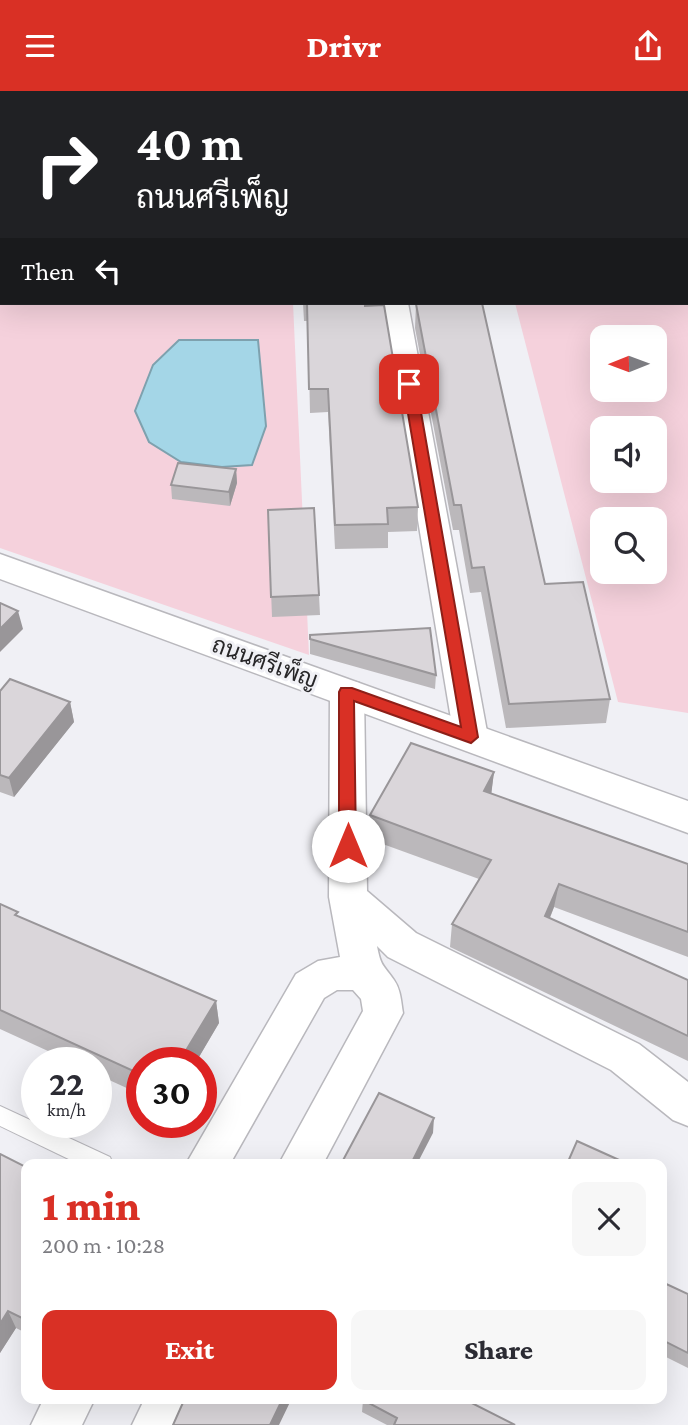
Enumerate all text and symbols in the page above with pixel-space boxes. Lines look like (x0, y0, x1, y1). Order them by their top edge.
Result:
icon: menu (21, 27, 59, 65)
icon: share (629, 27, 667, 65)
text: Drivr (306, 28, 382, 64)
text: 40 m (136, 116, 243, 171)
icon: right (21, 119, 112, 210)
text: ถนนศรีเพ็ญ (136, 179, 290, 215)
icon: left (89, 252, 127, 290)
text: Then (21, 257, 75, 286)
north arrow (590, 325, 667, 403)
map controls (590, 325, 667, 584)
pin (379, 354, 439, 414)
icon: arrive (390, 365, 428, 403)
button: sound (590, 416, 667, 493)
button: search (590, 507, 667, 584)
street label: ถนนศรีเพ็ญ (208, 627, 323, 694)
position arrow (311, 809, 385, 883)
speed limit sign: 30 (126, 1047, 217, 1138)
text: 22 (49, 1064, 84, 1103)
text: km/h (47, 1100, 86, 1120)
text: 1 min (42, 1182, 140, 1229)
button: close (572, 1182, 646, 1256)
text: 200 m · 10:28 (42, 1232, 165, 1258)
button: Exit (42, 1310, 337, 1390)
button: Share (351, 1310, 646, 1390)

